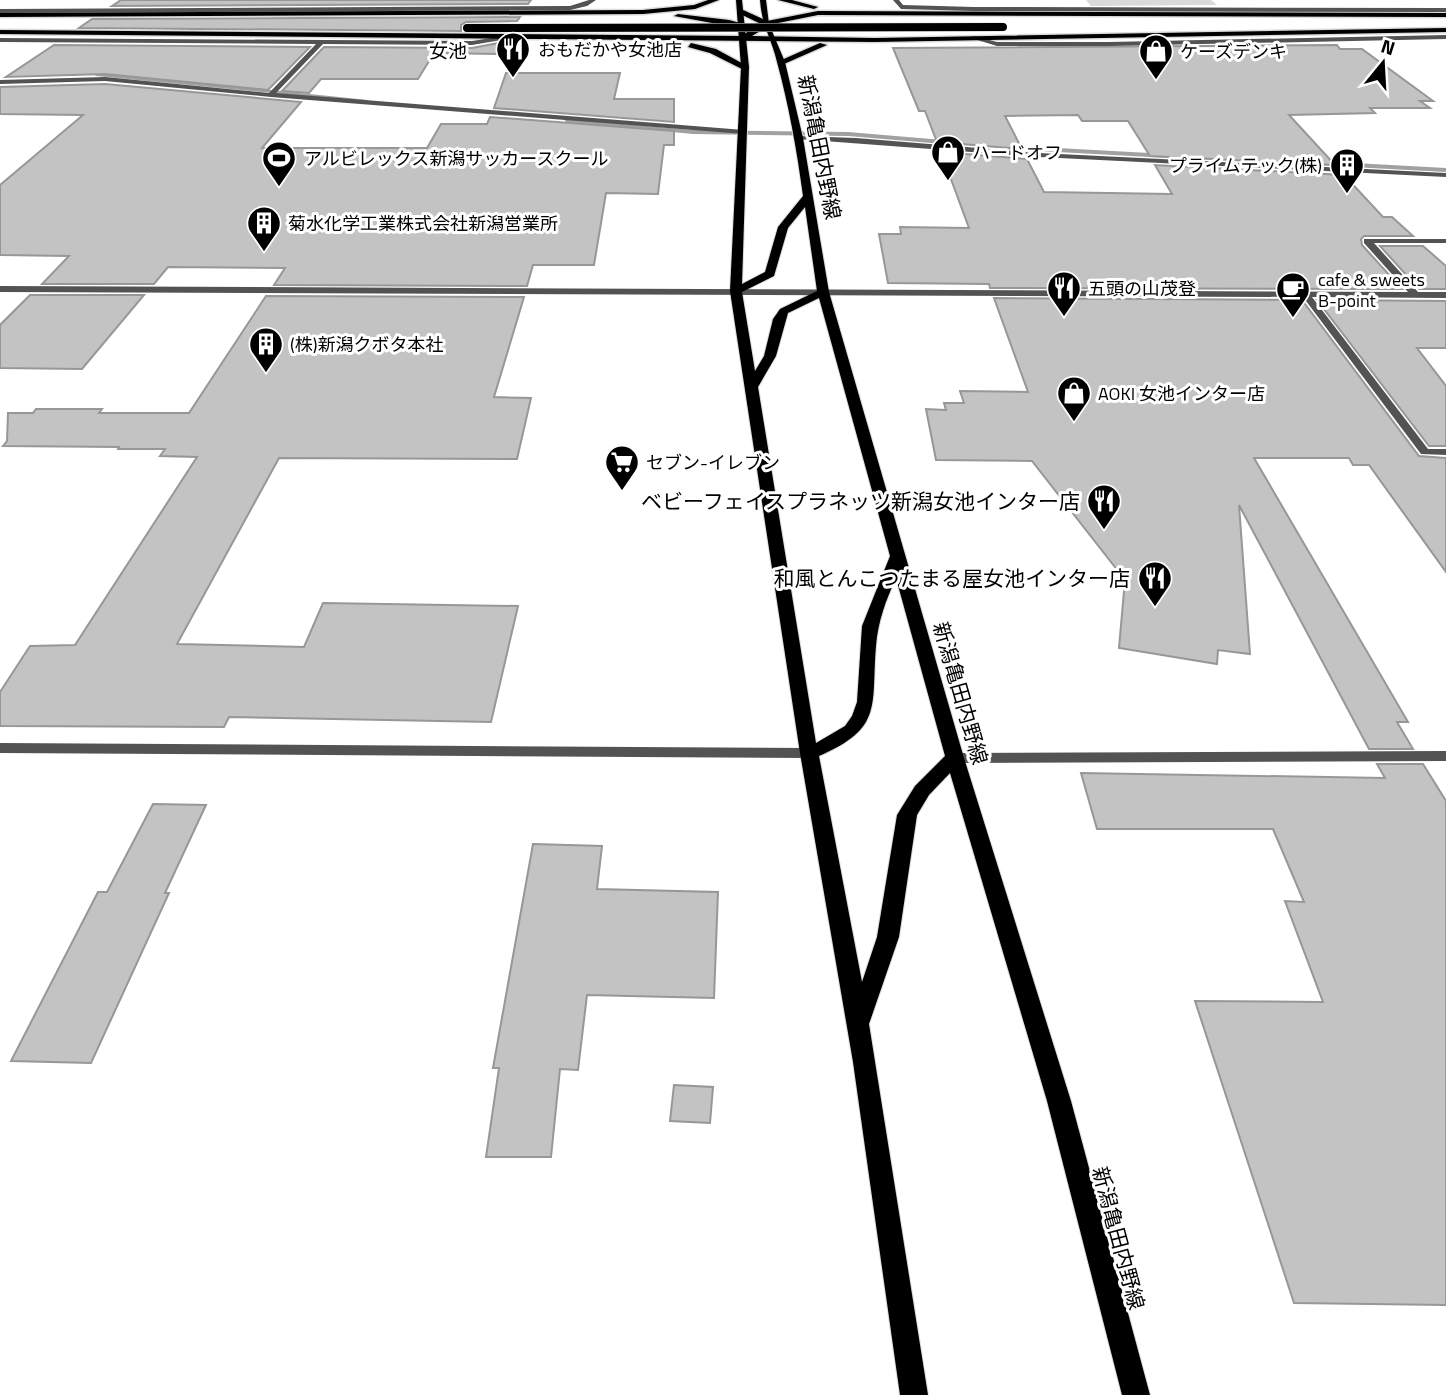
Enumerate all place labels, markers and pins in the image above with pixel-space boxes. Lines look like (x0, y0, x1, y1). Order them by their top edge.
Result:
restaurant icon: おもだかや女池店 (494, 30, 532, 79)
shop icon: ケーズデンキ (1137, 32, 1175, 81)
place label: おもだかや女池店 (538, 36, 682, 63)
place label: ケーズデンキ (1180, 38, 1287, 65)
shop icon: ハードオフ (929, 133, 967, 182)
sports icon: アルビレックス新潟サッカースクール (260, 139, 298, 188)
place label: ハードオフ (972, 139, 1062, 166)
place label: アルビレックス新潟サッカースクール (304, 145, 608, 172)
building icon: プライムテック(株) (1328, 146, 1366, 195)
place label: プライムテック(株) (1169, 152, 1322, 179)
building icon: 菊水化学工業株式会社新潟営業所 (245, 204, 283, 253)
place label: 菊水化学工業株式会社新潟営業所 (288, 210, 558, 237)
place label: cafe & sweets B-point (1318, 266, 1425, 314)
restaurant icon: 五頭の山茂登 (1045, 269, 1083, 318)
cafe icon: cafe & sweets B-point (1274, 270, 1312, 319)
place label: 五頭の山茂登 (1088, 275, 1196, 302)
building icon: (株)新潟クボタ本社 (247, 325, 285, 374)
place label: (株)新潟クボタ本社 (290, 331, 444, 358)
shop icon: AOKI 女池インター店 (1055, 374, 1093, 423)
place label: AOKI 女池インター店 (1098, 380, 1265, 407)
supermarket icon: セブン-イレブン (603, 443, 641, 492)
place label: セブン-イレブン (646, 449, 780, 476)
restaurant icon: ベビーフェイスプラネッツ新潟女池インター店 (1085, 482, 1123, 531)
place label: ベビーフェイスプラネッツ新潟女池インター店 (641, 485, 1080, 517)
restaurant icon: 和風とんこつたまる屋女池インター店 (1136, 559, 1174, 608)
place label: 和風とんこつたまる屋女池インター店 (774, 562, 1130, 594)

